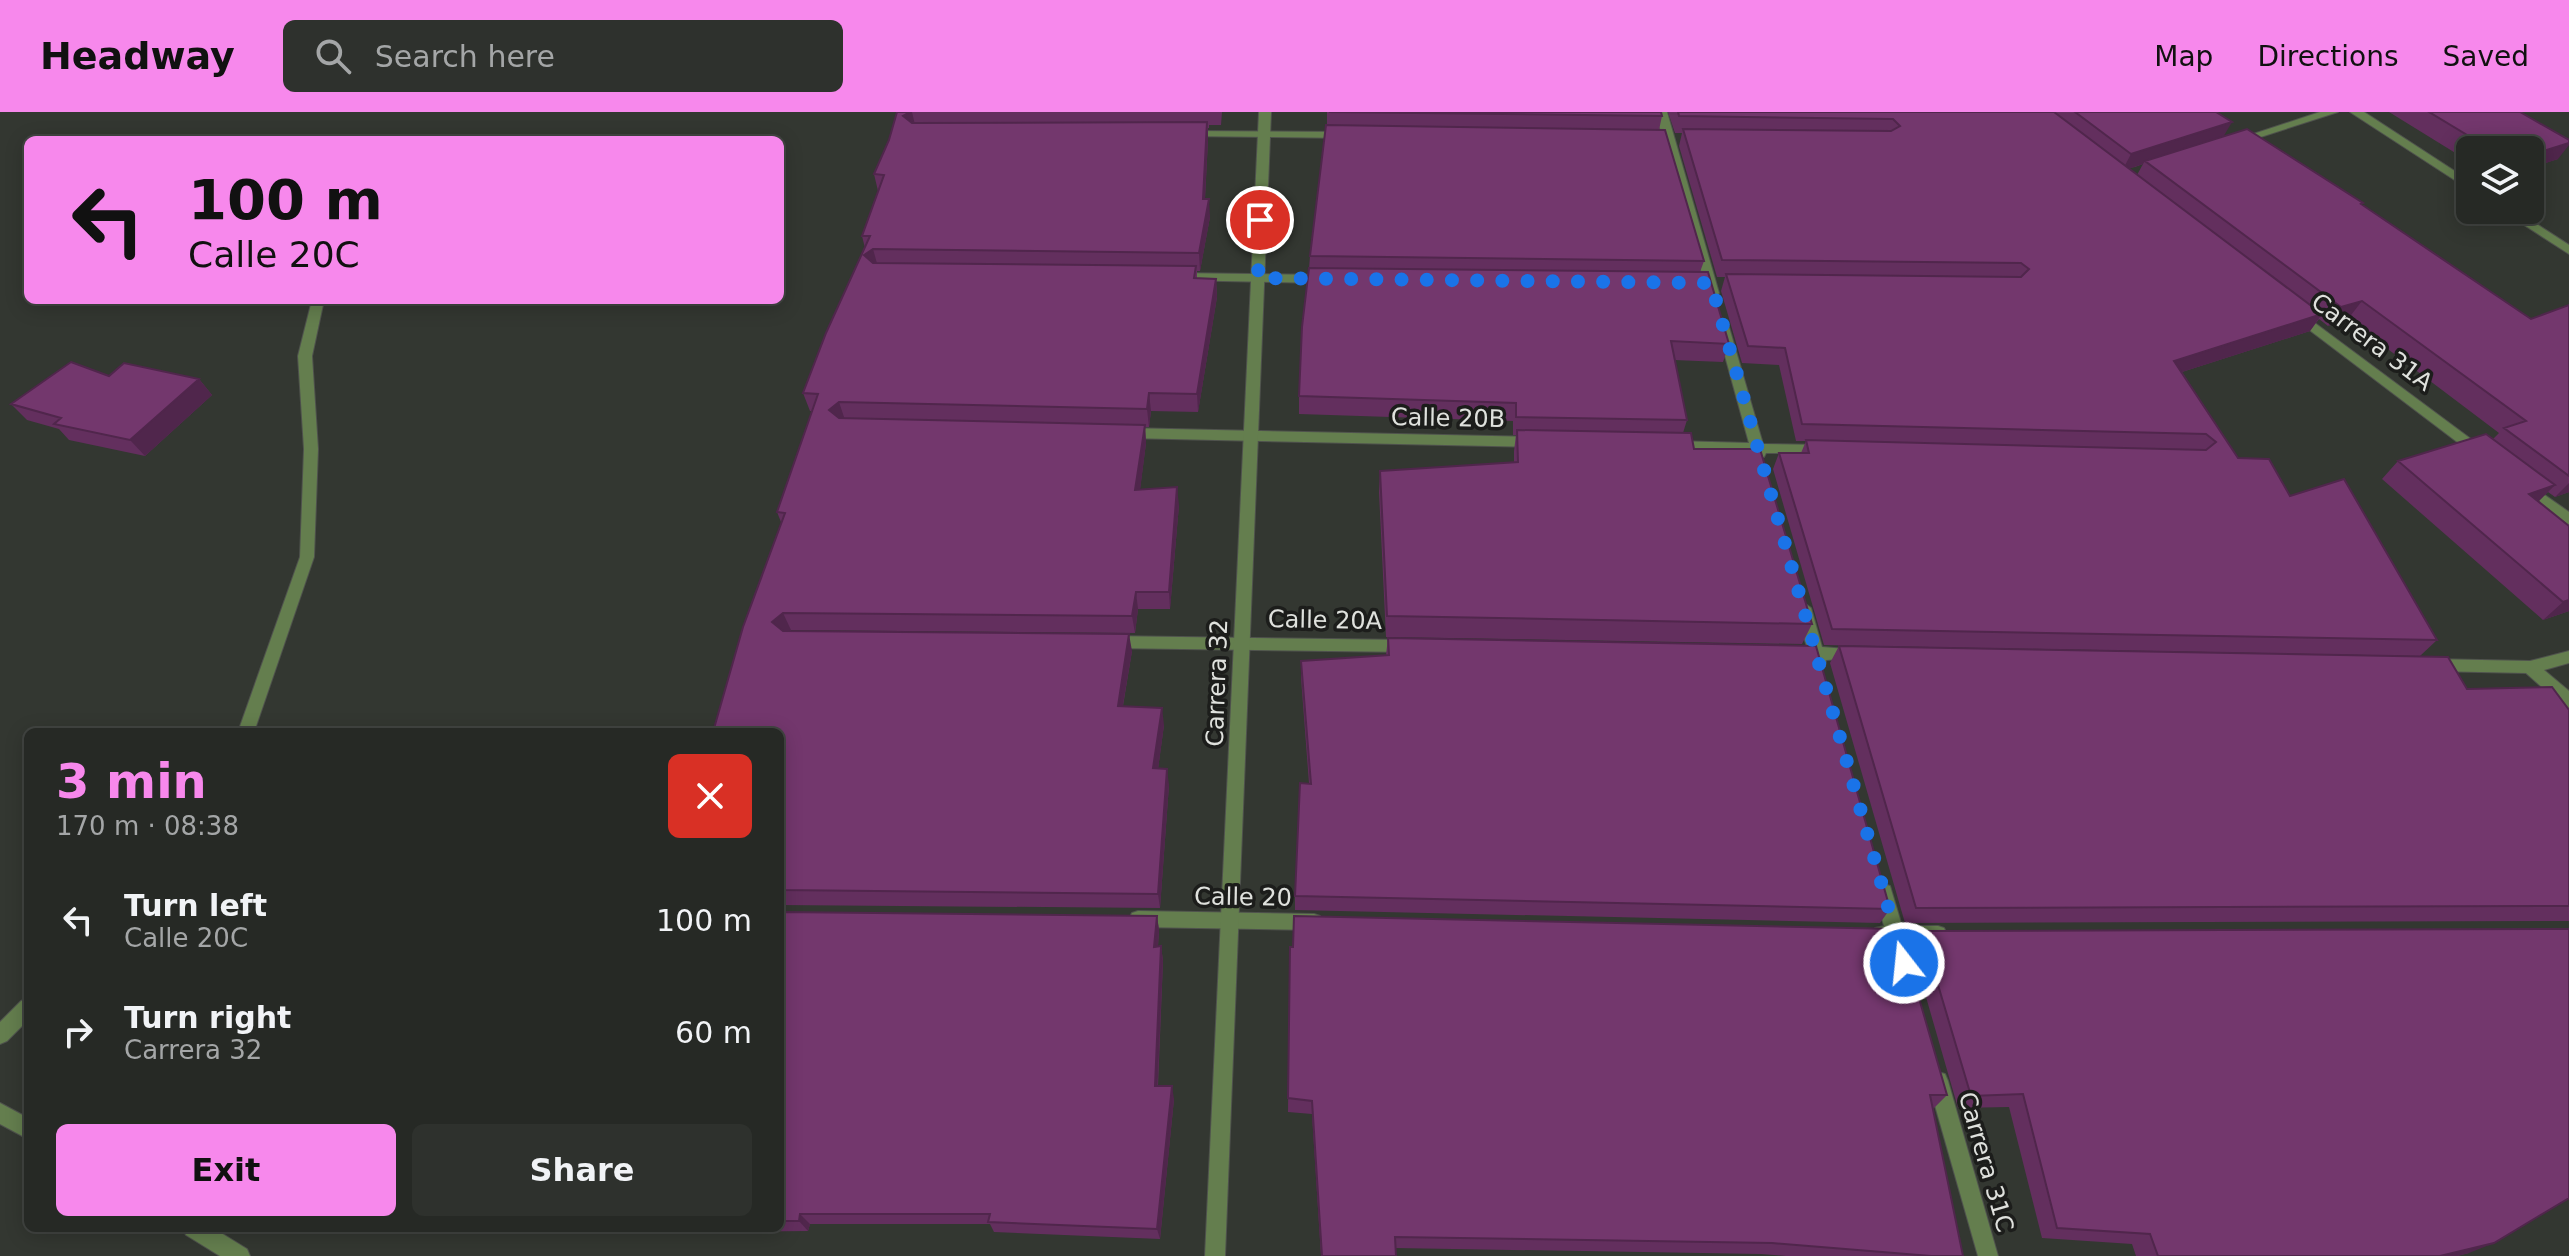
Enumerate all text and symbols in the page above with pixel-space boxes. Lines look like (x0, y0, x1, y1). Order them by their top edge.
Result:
search box (283, 20, 843, 92)
text: Headway (40, 34, 235, 78)
icon: search (311, 34, 355, 78)
text: Search here (375, 39, 555, 74)
text: Map (2154, 40, 2213, 73)
text: Directions (2257, 40, 2398, 73)
text: Saved (2442, 40, 2529, 73)
map controls (2456, 136, 2544, 224)
button: layers (2456, 136, 2544, 224)
text: 100 m (188, 167, 383, 232)
icon: left (56, 168, 160, 272)
pin (1226, 186, 1294, 254)
icon: arrive (1238, 198, 1282, 242)
text: Calle 20C (188, 234, 360, 275)
street label: Carrera 31A (2306, 287, 2438, 397)
street label: Calle 20B (1391, 403, 1505, 433)
street label: Calle 20A (1268, 605, 1383, 635)
street label: Carrera 32 (1201, 619, 1233, 747)
text: 3 min (56, 753, 207, 809)
button: close (668, 754, 752, 838)
text: 170 m · 08:38 (56, 811, 239, 841)
street label: Calle 20 (1194, 882, 1292, 912)
text: Turn left (124, 888, 267, 923)
icon: left (56, 898, 100, 942)
text: 100 m (656, 903, 752, 938)
position arrow (1862, 921, 1946, 1005)
text: Calle 20C (124, 923, 248, 953)
text: Turn right (124, 1000, 291, 1035)
icon: right (56, 1010, 100, 1054)
text: 60 m (675, 1015, 752, 1050)
text: Carrera 32 (124, 1035, 262, 1065)
street label: Carrera 31C (1953, 1089, 2019, 1235)
button: Exit (56, 1124, 396, 1216)
button: Share (412, 1124, 752, 1216)

